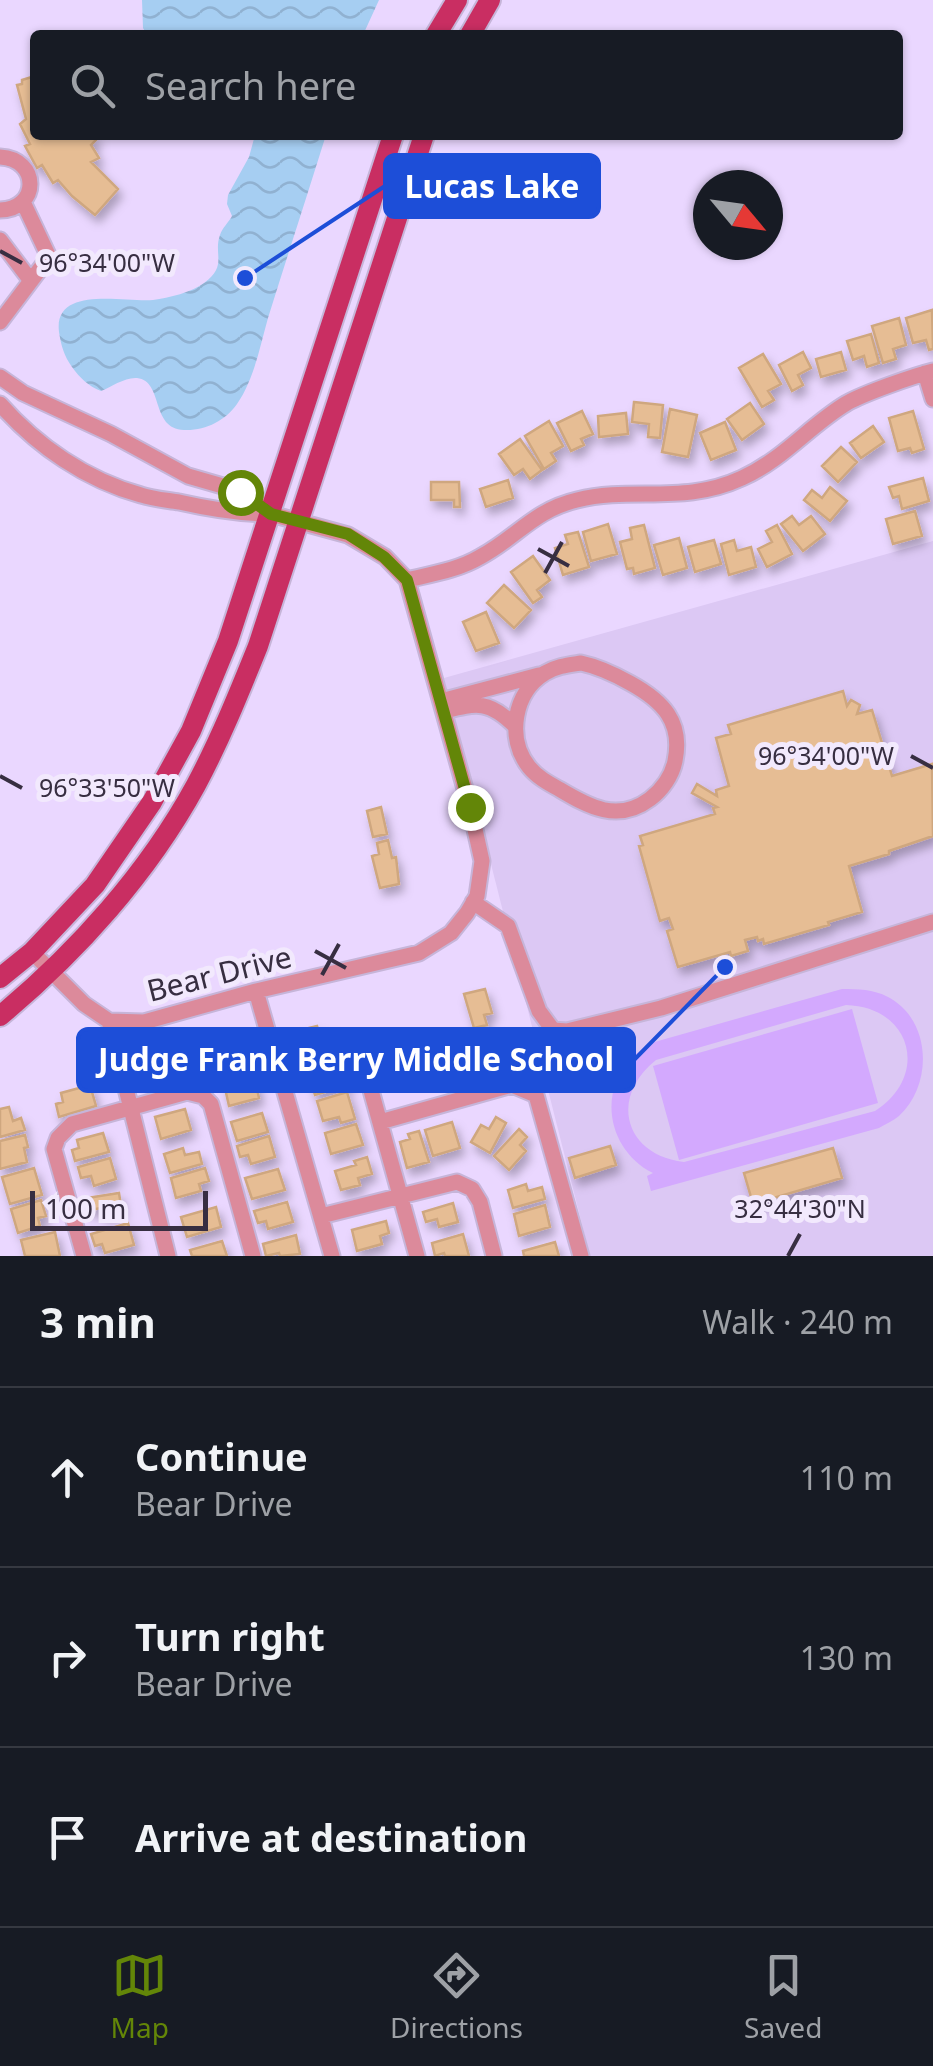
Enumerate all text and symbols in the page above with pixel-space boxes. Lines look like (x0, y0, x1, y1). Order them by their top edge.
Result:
search box (30, 30, 903, 140)
icon: search (65, 58, 120, 113)
text: Search here (145, 59, 356, 111)
callout: Lucas Lake (385, 155, 599, 217)
text: Lucas Lake (405, 164, 579, 207)
north arrow (693, 170, 783, 260)
text: 96°34'00"W (39, 245, 175, 279)
route start (218, 470, 264, 516)
text: 96°34'00"W (758, 738, 894, 772)
text: 96°33'50"W (39, 770, 175, 804)
route end (448, 785, 494, 831)
street label: Bear Drive (142, 935, 296, 1011)
callout: Judge Frank Berry Middle School (78, 1029, 634, 1091)
text: Judge Frank Berry Middle School (95, 1037, 614, 1080)
scale bar (30, 1186, 208, 1230)
text: 100 m (45, 1189, 127, 1227)
text: 32°44'30"N (734, 1191, 866, 1225)
text: 3 min (40, 1293, 156, 1350)
text: Walk · 240 m (702, 1300, 893, 1343)
text: Continue (135, 1430, 308, 1482)
icon: ahead (40, 1450, 95, 1505)
text: 110 m (800, 1456, 893, 1499)
text: Bear Drive (135, 1482, 292, 1525)
text: Turn right (135, 1610, 325, 1662)
icon: right (40, 1630, 95, 1685)
text: 130 m (800, 1636, 893, 1679)
text: Bear Drive (135, 1662, 292, 1705)
icon: arrive (40, 1810, 95, 1865)
text: Arrive at destination (135, 1811, 527, 1863)
tab: Map (111, 1948, 169, 2046)
tab: Directions (390, 1948, 523, 2046)
tab: Saved (744, 1948, 822, 2046)

